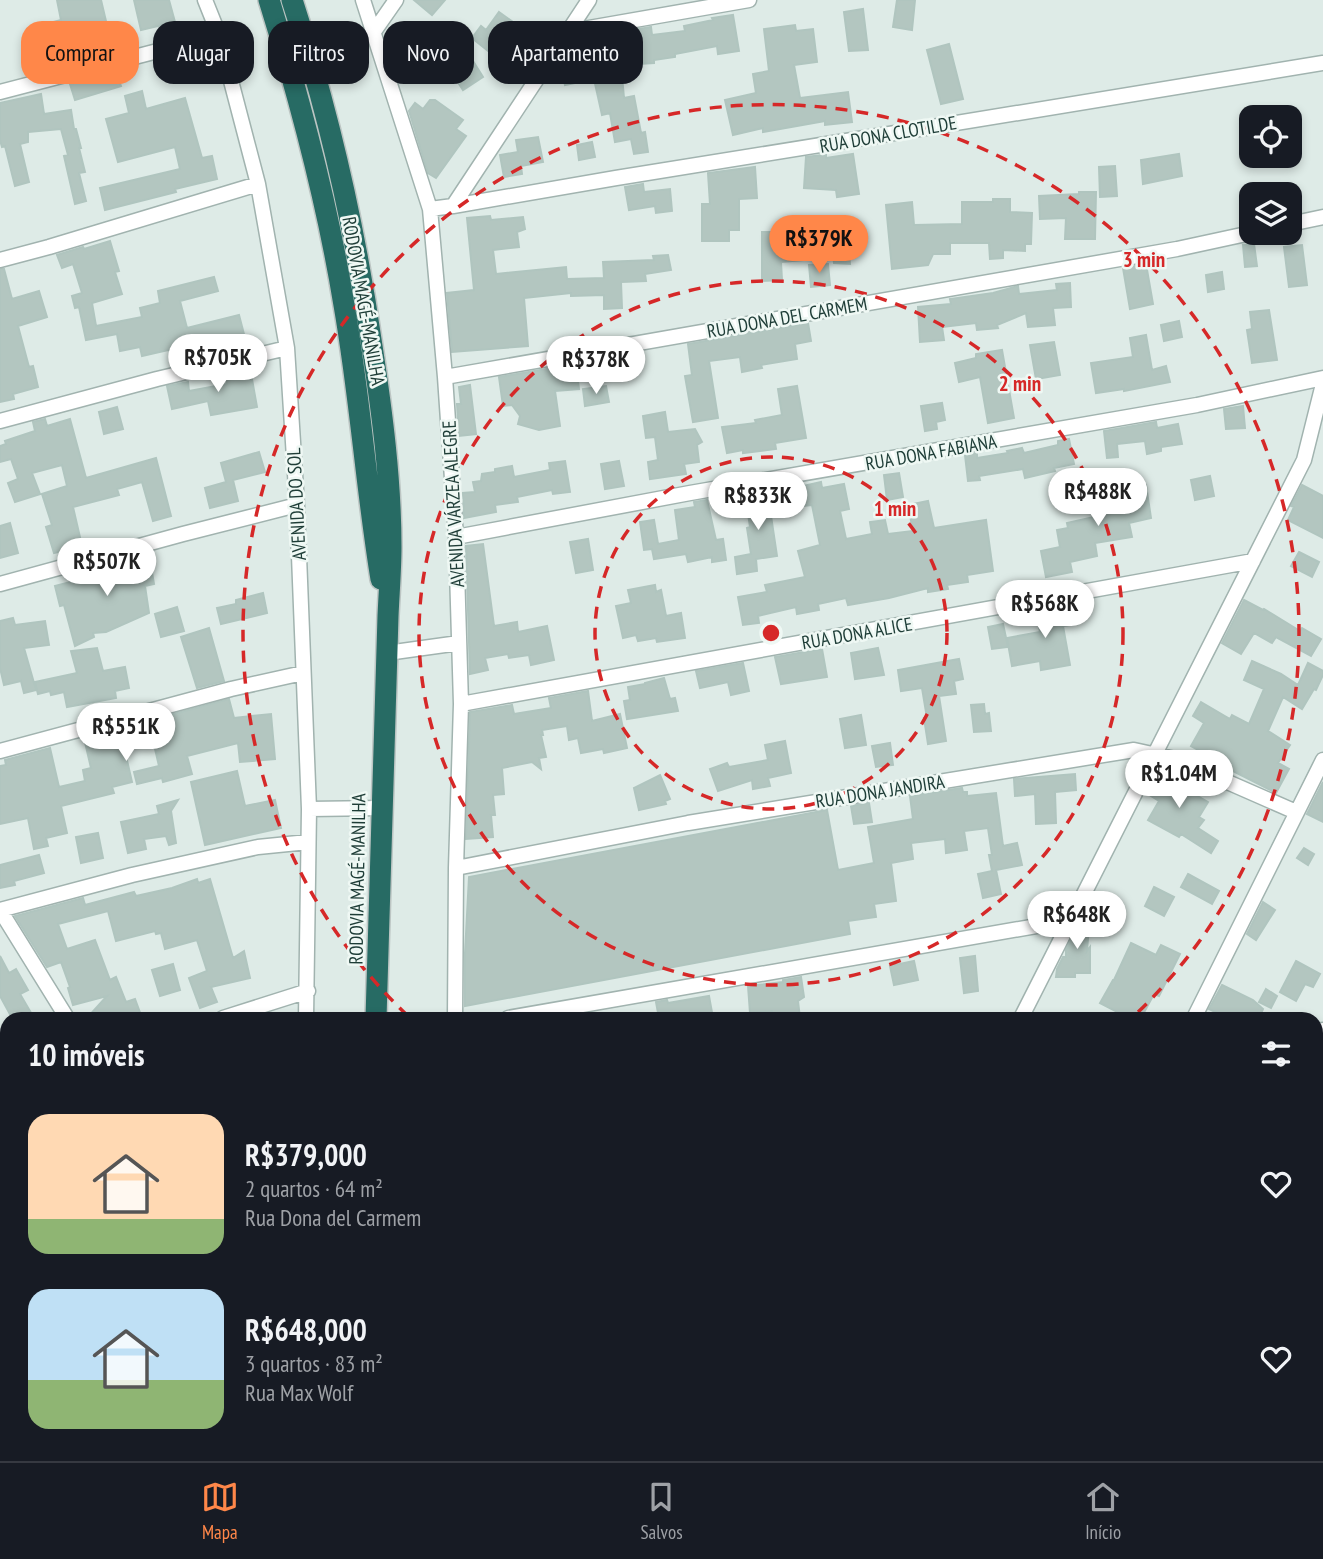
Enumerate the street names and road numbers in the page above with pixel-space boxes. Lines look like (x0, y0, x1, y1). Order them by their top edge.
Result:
street label: RUA DONA CLOTILDE (818, 110, 958, 158)
street label: RODOVIA MAGÉ-MANILHA (337, 215, 391, 387)
street label: RUA DONA DEL CARMEM (705, 291, 869, 343)
street label: AVENIDA VÁRZEA ALEGRE (437, 420, 469, 588)
street label: RUA DONA FABIANA (864, 429, 998, 475)
street label: AVENIDA DO SOL (281, 447, 311, 561)
street label: RUA DONA ALICE (800, 611, 914, 655)
street label: RUA DONA JANDIRA (814, 769, 946, 813)
street label: RODOVIA MAGÉ-MANILHA (344, 793, 370, 965)

